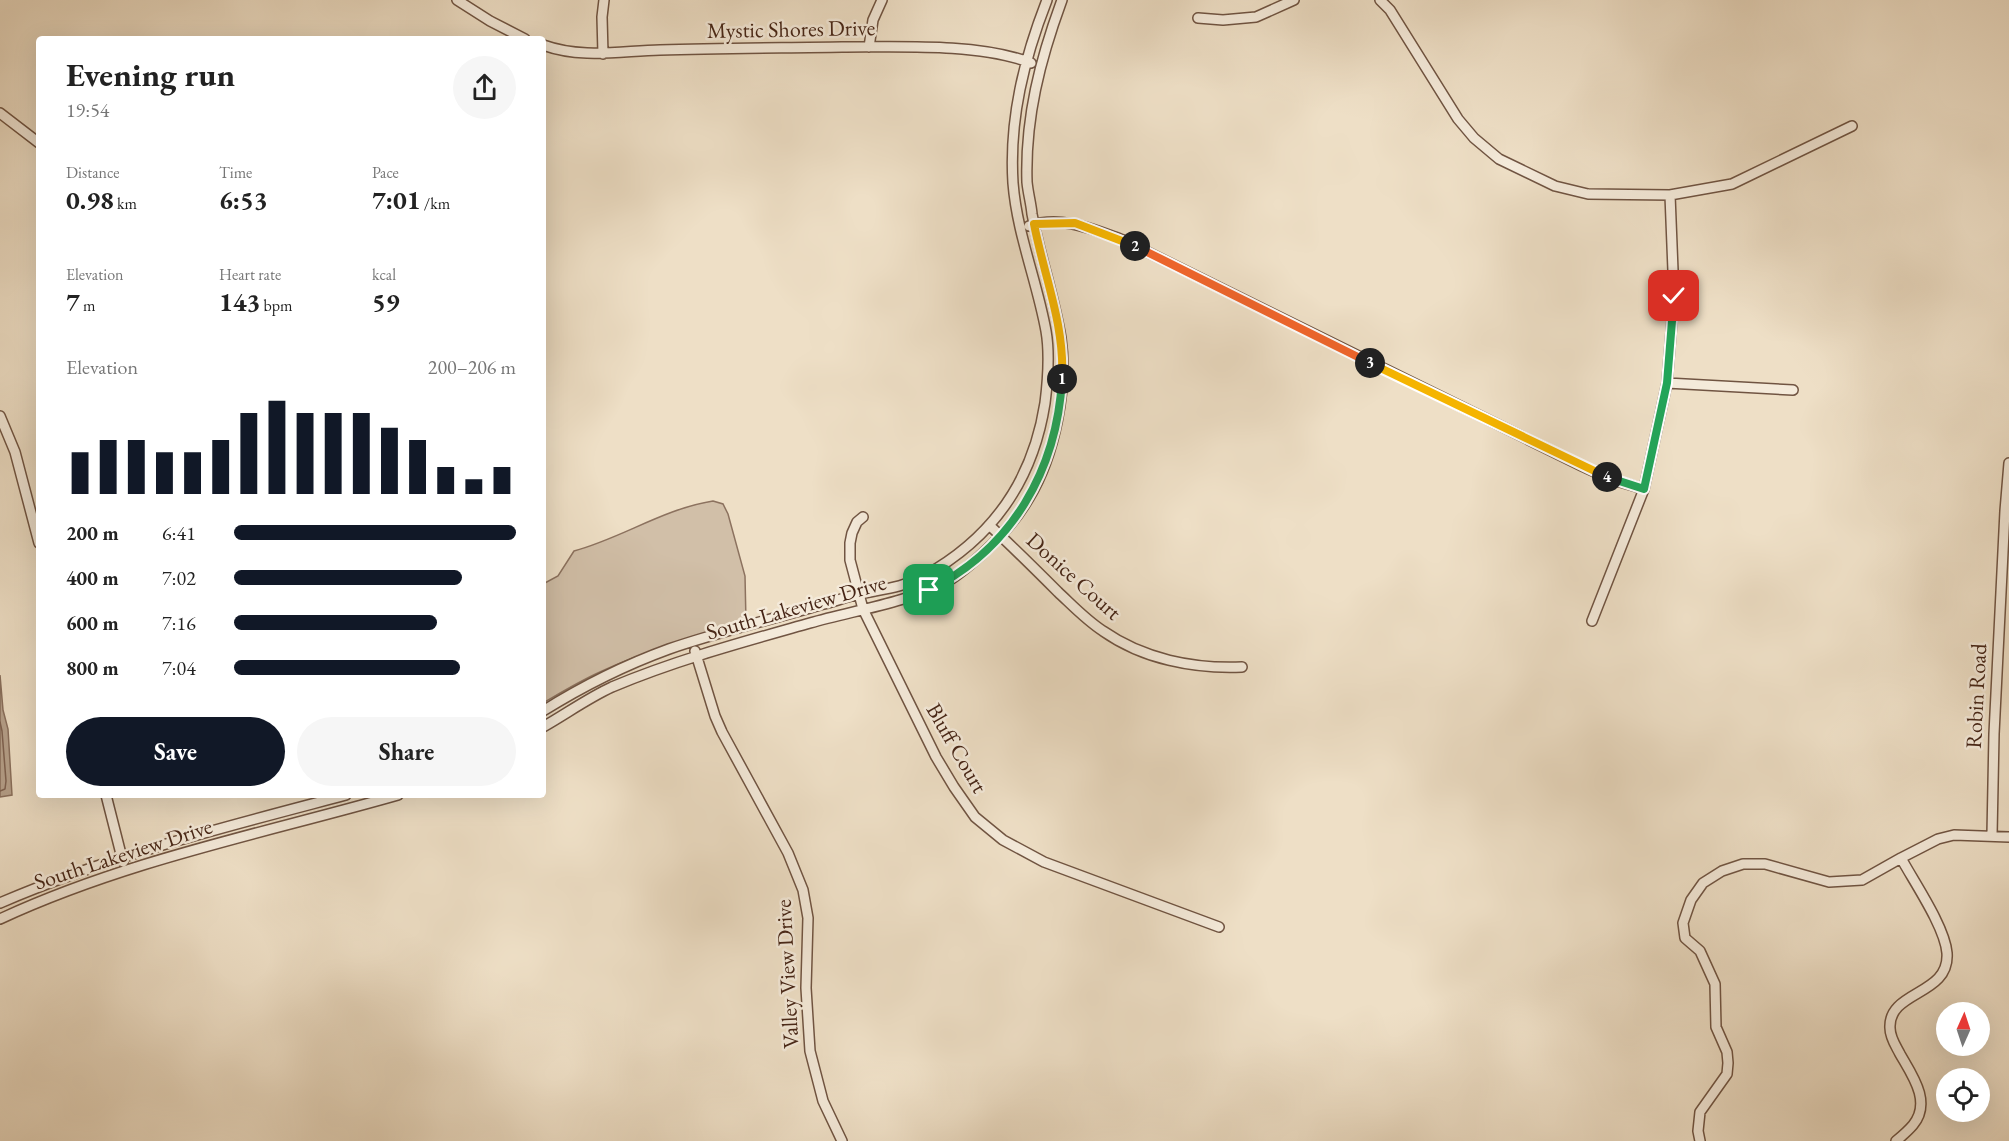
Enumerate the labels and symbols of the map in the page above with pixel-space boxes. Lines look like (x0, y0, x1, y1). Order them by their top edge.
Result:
street label: Mystic Shores Drive (707, 13, 876, 45)
pin: 2 (1120, 231, 1150, 261)
pin (1648, 270, 1699, 321)
pin: 3 (1355, 348, 1385, 378)
pin: 1 (1047, 364, 1077, 394)
pin: 4 (1592, 462, 1622, 492)
street label: Donice Court (1020, 526, 1128, 626)
pin (903, 564, 954, 615)
street label: South Lakeview Drive (703, 567, 890, 647)
street label: Robin Road (1959, 642, 1993, 749)
street label: Bluff Court (920, 698, 994, 798)
street label: South Lakeview Drive (30, 811, 216, 897)
street label: Valley View Drive (769, 898, 805, 1049)
north arrow (1936, 1002, 1990, 1056)

